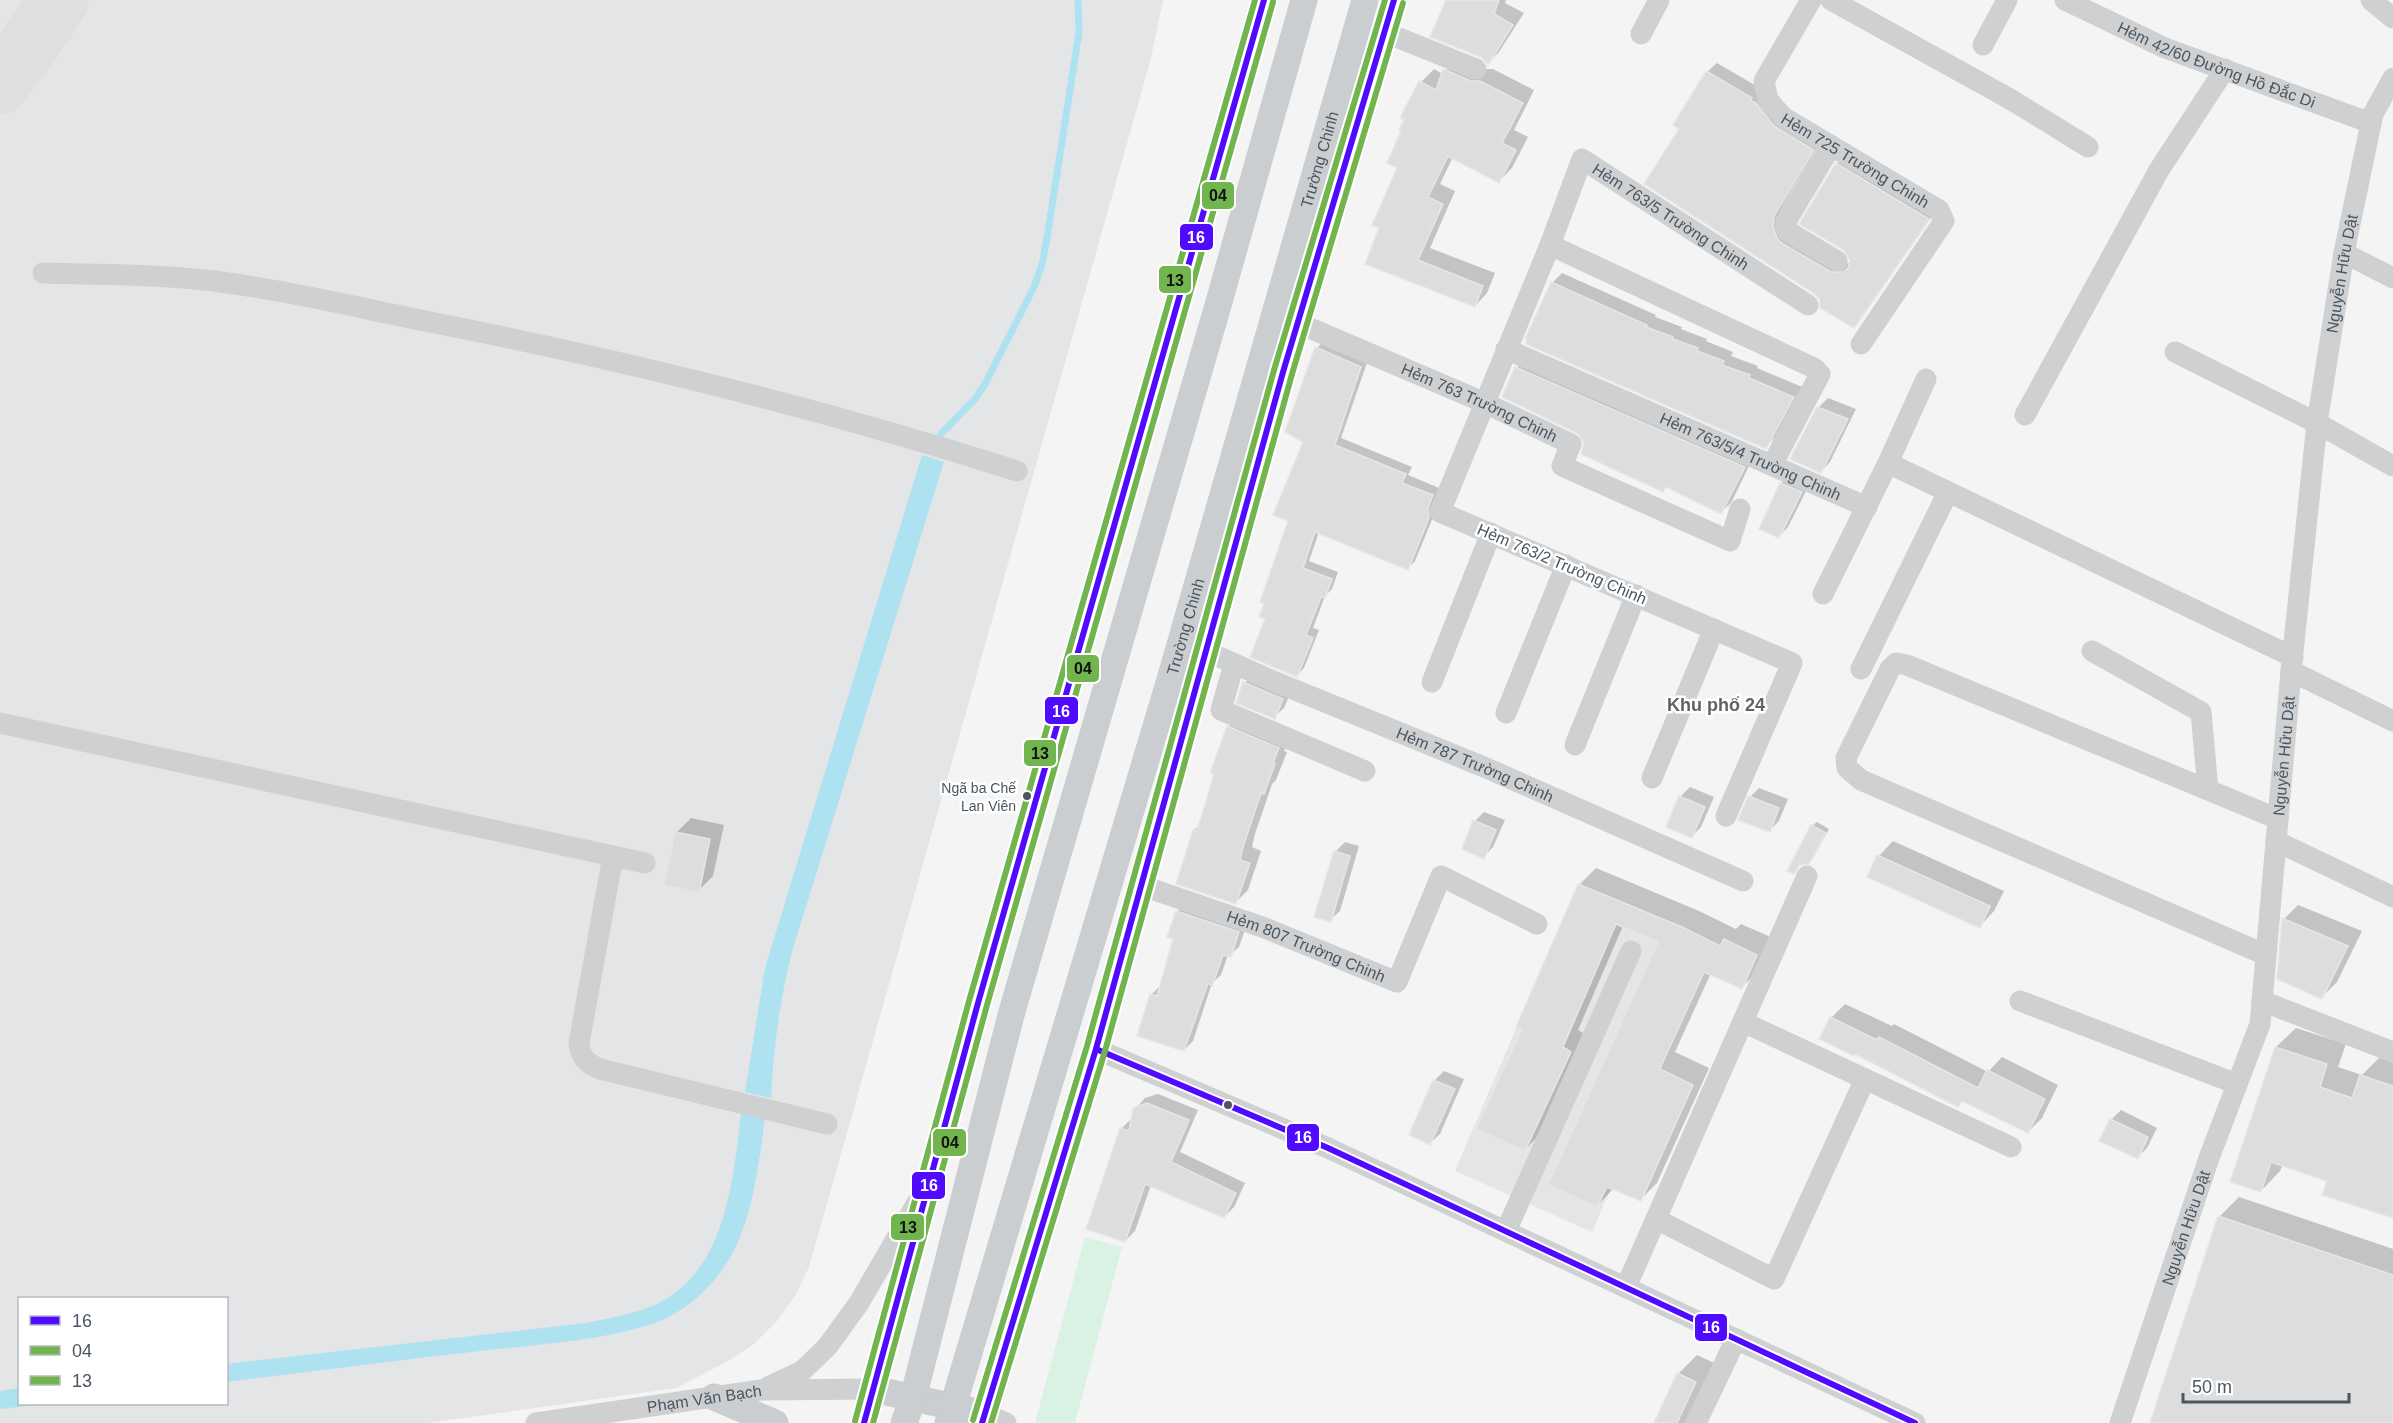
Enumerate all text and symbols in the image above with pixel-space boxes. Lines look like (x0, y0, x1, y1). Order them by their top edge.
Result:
street label: Hẻm 42/60 Đường Hồ Đắc Di (2115, 18, 2318, 111)
street label: Trường Chinh (1297, 109, 1341, 210)
street label: Hẻm 725 Trường Chinh (1778, 110, 1932, 211)
street label: Hẻm 763/5 Trường Chinh (1590, 160, 1752, 273)
line badge: 04 (1201, 181, 1235, 210)
text: 04 (1209, 187, 1227, 204)
street label: Nguyễn Hữu Dật (2323, 212, 2360, 334)
line badge: 16 (1179, 223, 1214, 251)
text: 16 (1187, 229, 1205, 246)
line badge: 13 (1158, 265, 1192, 294)
text: 13 (1166, 272, 1184, 289)
street label: Hẻm 763 Trường Chinh (1399, 360, 1560, 445)
street label: Hẻm 763/5/4 Trường Chinh (1658, 409, 1844, 503)
street label: Hẻm 763/2 Trường Chinh (1475, 521, 1649, 607)
street label: Trường Chinh (1163, 576, 1207, 677)
line badge: 04 (1066, 654, 1100, 683)
text: 04 (1074, 660, 1092, 677)
district label: Khu phố 24 (1667, 695, 1765, 715)
street label: Nguyễn Hữu Dật (2270, 695, 2297, 817)
line badge: 16 (1044, 696, 1079, 725)
text: 16 (1052, 703, 1070, 720)
street label: Hẻm 787 Trường Chinh (1394, 724, 1556, 805)
line badge: 13 (1023, 739, 1057, 767)
text: 13 (1031, 745, 1049, 762)
place label: Ngã ba Chế Lan Viên (941, 780, 1016, 814)
marker: Ngã ba Chế Lan Viên (1021, 790, 1033, 802)
street label: Hẻm 807 Trường Chinh (1225, 907, 1388, 985)
unlabelled marker (1222, 1099, 1234, 1111)
line badge: 16 (1286, 1123, 1320, 1152)
line badge: 04 (932, 1128, 967, 1157)
text: 16 (1294, 1129, 1312, 1146)
text: 04 (941, 1134, 959, 1151)
street label: Nguyễn Hữu Dật (2158, 1168, 2213, 1287)
line badge: 16 (911, 1171, 946, 1200)
text: 16 (920, 1177, 938, 1194)
line badge: 13 (890, 1213, 925, 1241)
text: 13 (899, 1219, 917, 1236)
legend (18, 1297, 228, 1405)
text: 16 (72, 1311, 92, 1331)
line badge: 16 (1694, 1313, 1728, 1342)
text: 16 (1702, 1319, 1720, 1336)
text: 04 (72, 1341, 92, 1361)
scale bar (2183, 1366, 2350, 1404)
text: 13 (72, 1371, 92, 1391)
text: 50 m (2192, 1377, 2232, 1397)
street label: Phạm Văn Bạch (646, 1382, 763, 1415)

